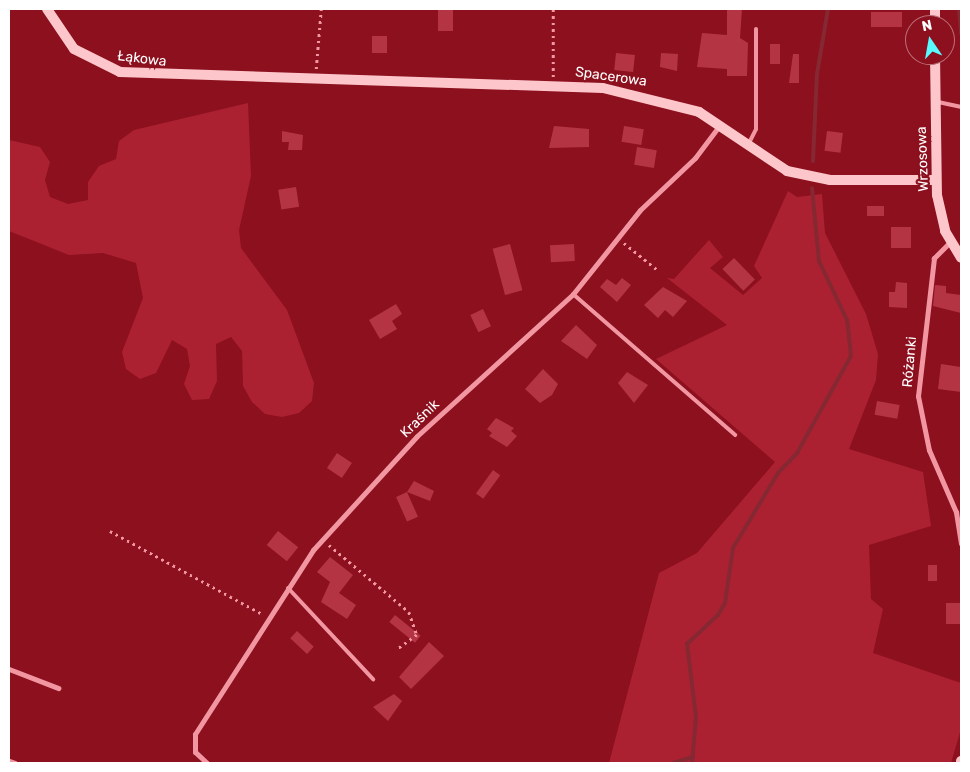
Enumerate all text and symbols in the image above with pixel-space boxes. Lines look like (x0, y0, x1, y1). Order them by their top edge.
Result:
north arrow (905, 15, 955, 65)
text: N (920, 16, 934, 35)
street label: Łąkowa (117, 48, 167, 70)
street label: Spacerowa (574, 64, 648, 90)
street label: Wrzosowa (913, 126, 933, 192)
street label: Różanki (899, 336, 921, 388)
street label: Kraśnik (397, 396, 443, 442)

